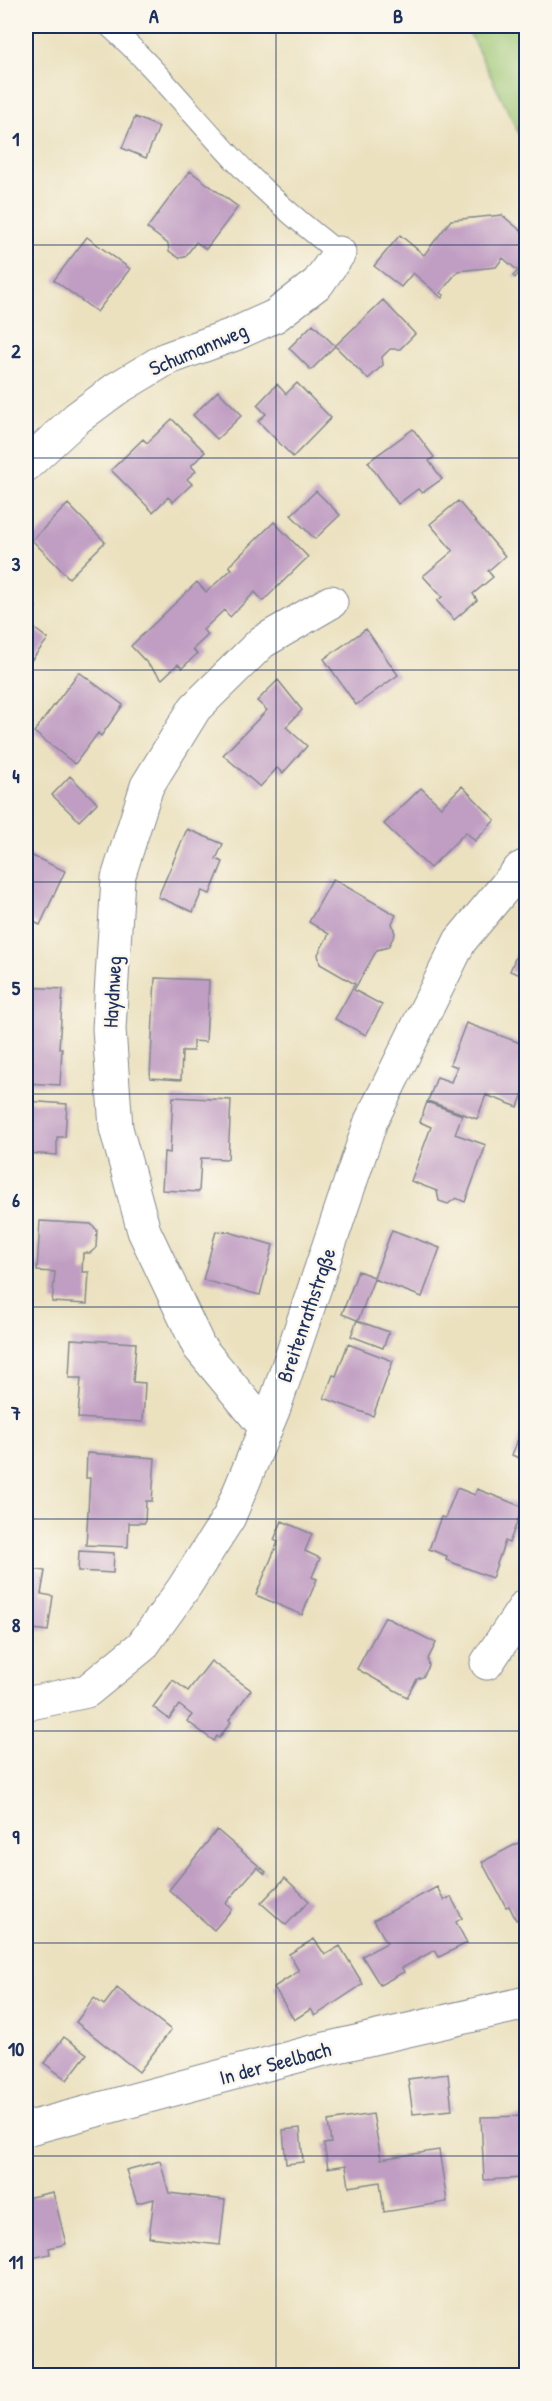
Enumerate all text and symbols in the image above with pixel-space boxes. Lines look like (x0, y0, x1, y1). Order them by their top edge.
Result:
text: A (149, 2, 159, 29)
text: B (393, 2, 403, 29)
text: 1 (12, 125, 20, 152)
street label: Schumannweg (144, 315, 252, 383)
text: 2 (11, 337, 21, 364)
text: 3 (12, 550, 21, 577)
text: 4 (12, 762, 20, 789)
street label: Haydnweg (96, 955, 128, 1029)
text: 5 (12, 974, 21, 1001)
text: 6 (12, 1186, 20, 1213)
street label: Breitenrathstraße (269, 1244, 343, 1386)
text: 7 (10, 1399, 21, 1426)
text: 8 (12, 1611, 21, 1638)
text: 9 (12, 1823, 20, 1850)
street label: In der Seelbach (216, 2034, 334, 2092)
text: 10 (8, 2035, 24, 2062)
text: 11 (9, 2248, 23, 2275)

